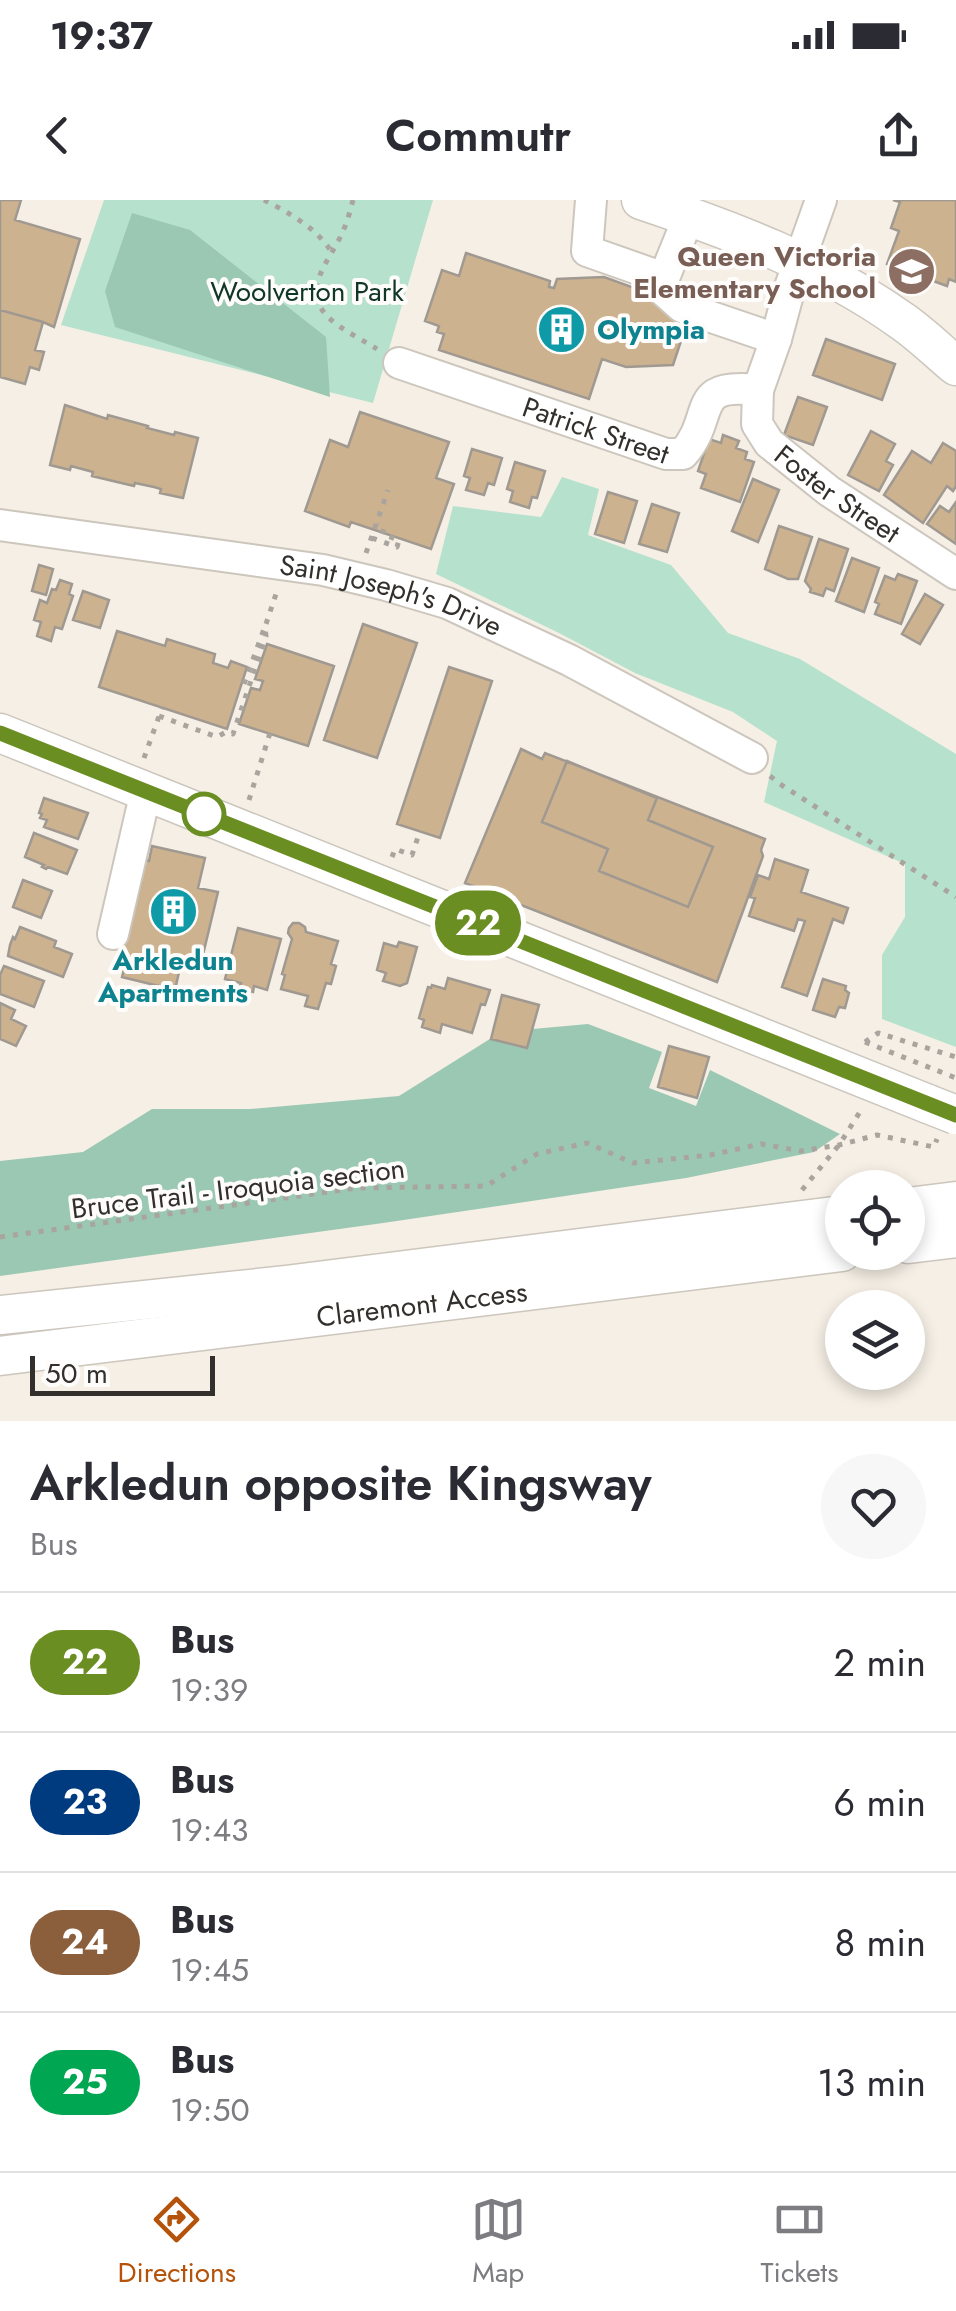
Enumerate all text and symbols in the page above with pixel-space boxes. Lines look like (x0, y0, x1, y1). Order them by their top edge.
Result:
text: 19:37 (50, 8, 153, 63)
text: Commutr (385, 103, 571, 168)
icon: back (30, 108, 85, 163)
icon: share (871, 108, 926, 163)
place label: Queen Victoria Elementary School (633, 236, 876, 309)
school or university icon: Queen Victoria Elementary School (885, 246, 937, 298)
park label: Woolverton Park (210, 271, 404, 312)
building icon: Olympia (536, 303, 588, 355)
place label: Olympia (597, 309, 705, 350)
street label: Patrick Street (517, 387, 675, 475)
street label: Foster Street (766, 435, 908, 553)
street label: Saint Joseph's Drive (277, 544, 509, 647)
unlabelled marker (183, 793, 225, 835)
building icon: Arkledun Apartments (147, 886, 199, 938)
line badge: 22 (433, 890, 523, 956)
text: 22 (455, 898, 501, 948)
place label: Arkledun Apartments (97, 940, 248, 1013)
street label: Bruce Trail - Iroquoia section (69, 1148, 407, 1229)
map controls (825, 1170, 925, 1390)
button: locate (825, 1170, 925, 1270)
street label: Claremont Access (314, 1271, 530, 1338)
button: layers (825, 1290, 925, 1390)
scale bar (30, 1351, 215, 1396)
text: 50 m (45, 1353, 108, 1394)
text: Arkledun opposite Kingsway (30, 1449, 652, 1518)
button: heart (821, 1454, 926, 1559)
text: Bus (30, 1521, 78, 1567)
text: Bus (170, 1612, 234, 1667)
text: 2 min (834, 1635, 926, 1690)
text: 22 (62, 1637, 108, 1687)
text: 19:39 (170, 1667, 248, 1713)
text: Bus (170, 1752, 234, 1807)
text: 6 min (833, 1775, 926, 1830)
text: 23 (63, 1777, 107, 1827)
text: 19:43 (170, 1807, 249, 1853)
text: Bus (170, 1892, 234, 1947)
text: 8 min (834, 1915, 926, 1970)
text: 24 (61, 1917, 109, 1967)
text: 19:45 (170, 1947, 249, 1993)
text: Bus (170, 2032, 234, 2087)
text: 13 min (817, 2055, 926, 2110)
text: 25 (62, 2057, 108, 2107)
text: 19:50 (170, 2087, 250, 2133)
tab: Directions (117, 2192, 236, 2293)
tab: Map (471, 2192, 526, 2293)
tab: Tickets (761, 2192, 839, 2293)

